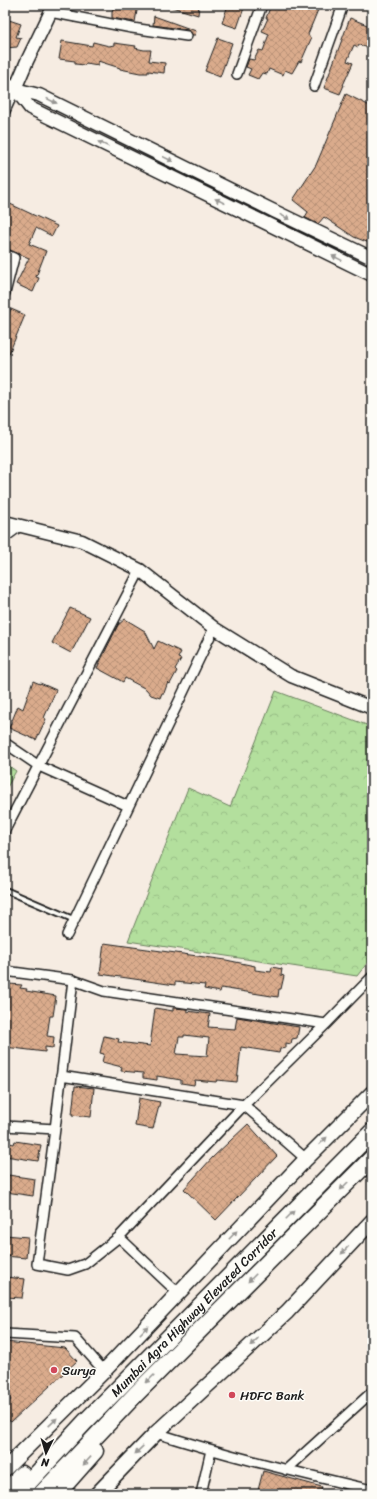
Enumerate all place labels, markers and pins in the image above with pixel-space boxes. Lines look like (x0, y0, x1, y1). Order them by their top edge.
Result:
place label: Surya (62, 1359, 96, 1382)
marker: Surya (49, 1365, 59, 1375)
place label: HDFC Bank (240, 1384, 304, 1407)
marker: HDFC Bank (227, 1390, 237, 1400)

